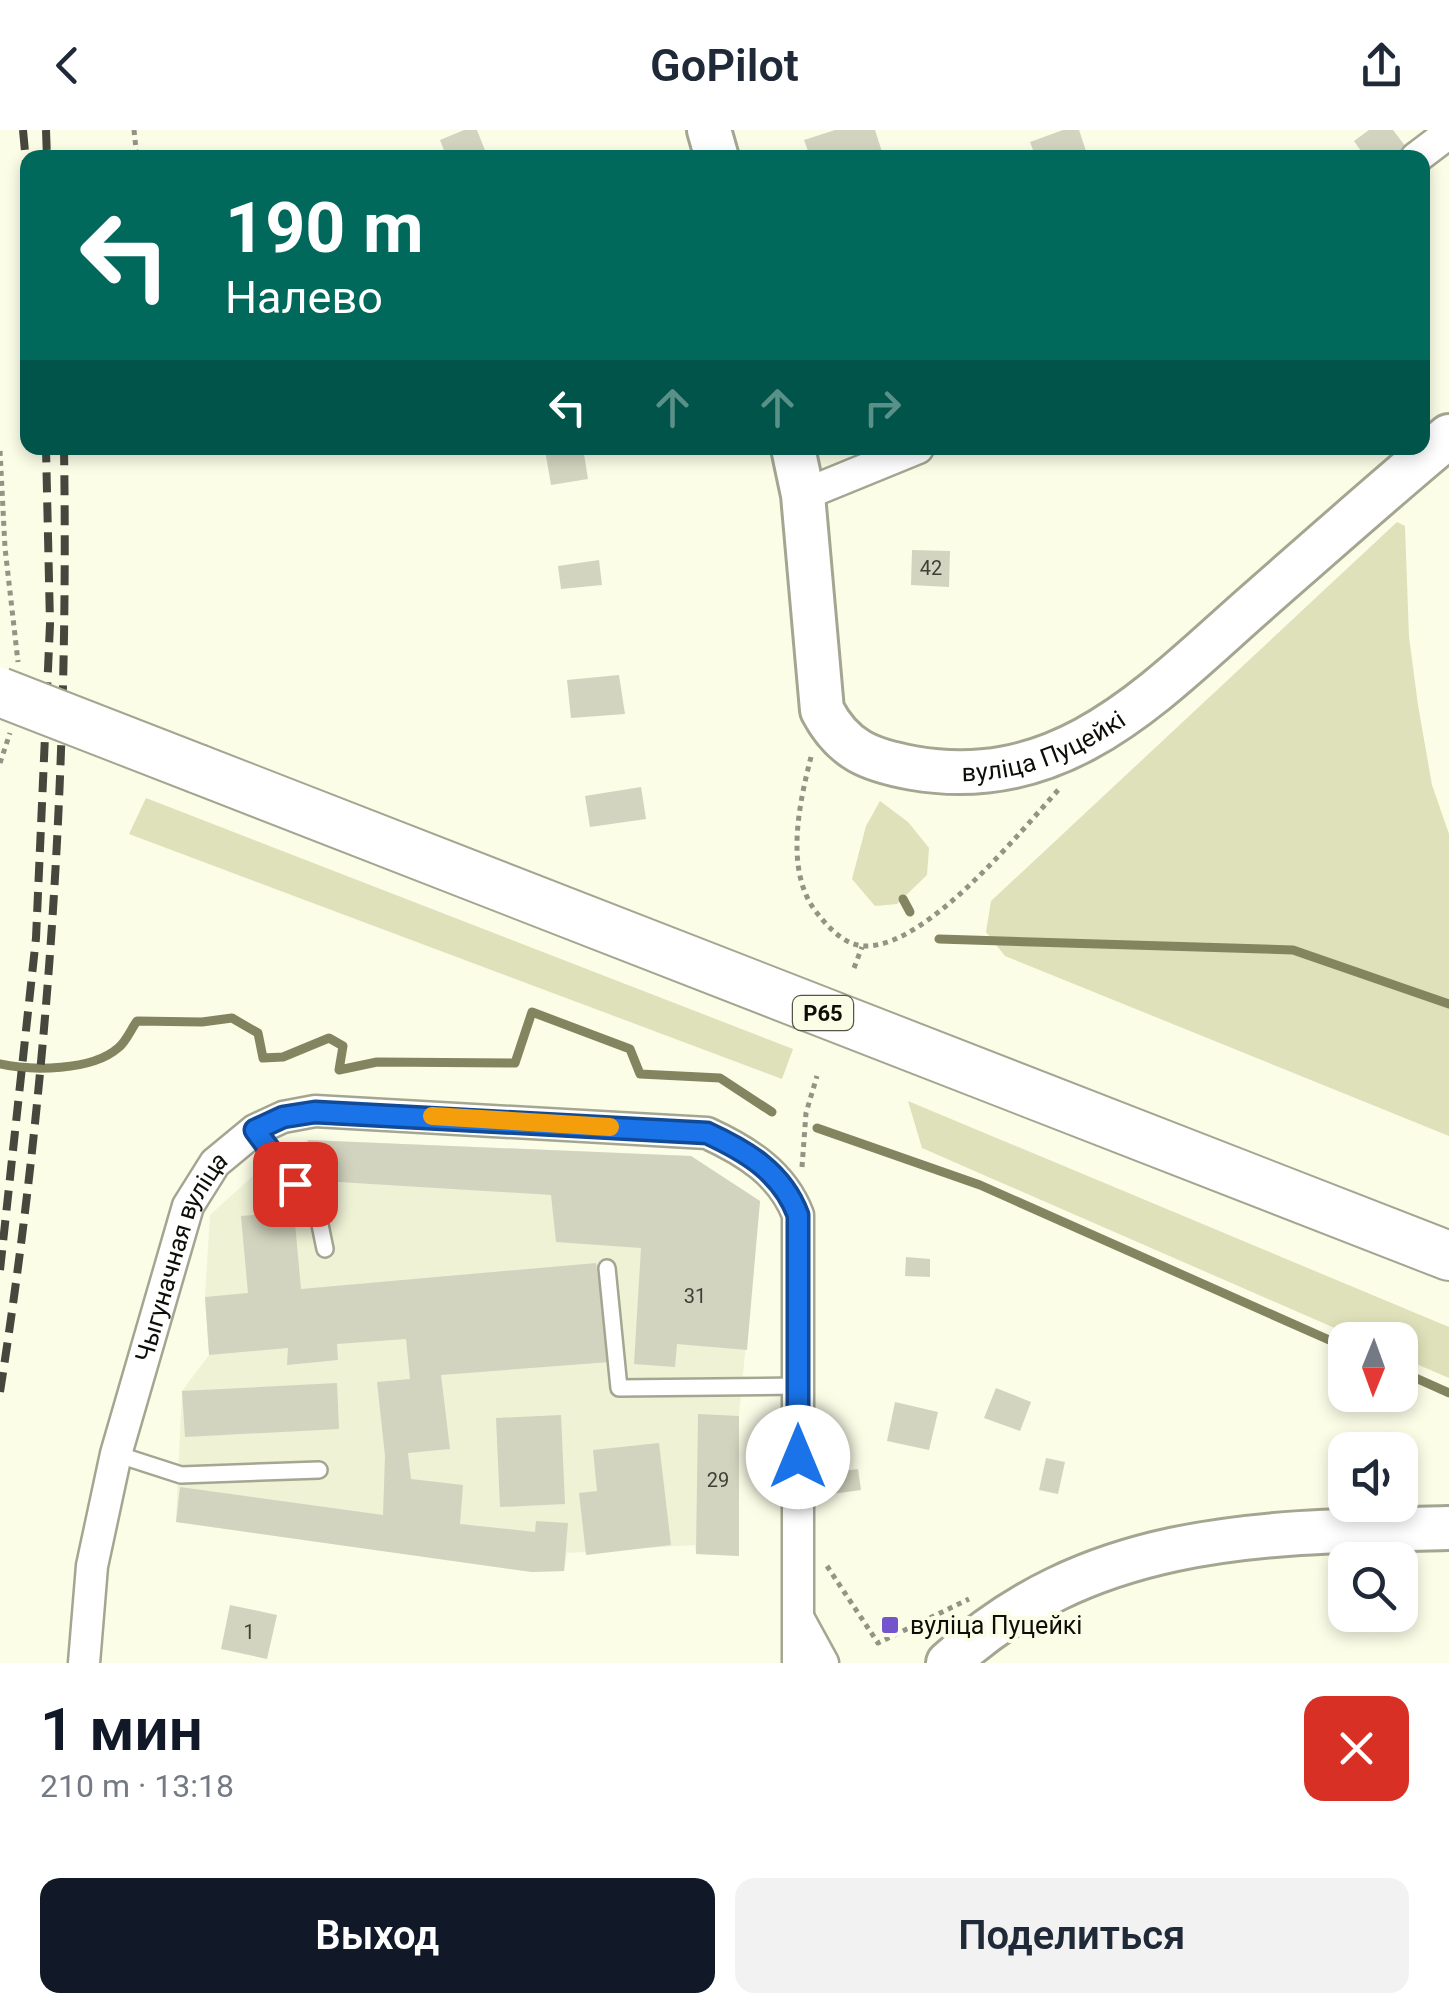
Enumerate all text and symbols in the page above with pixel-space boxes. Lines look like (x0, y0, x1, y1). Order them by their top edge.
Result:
icon: back (40, 38, 95, 93)
icon: share (1354, 38, 1409, 93)
text: GoPilot (650, 39, 799, 92)
text: 190 m (225, 187, 424, 269)
icon: left (60, 190, 190, 320)
text: Налево (225, 271, 383, 324)
icon: left (540, 380, 595, 435)
icon: ahead (645, 380, 700, 435)
icon: ahead (750, 380, 805, 435)
icon: right (855, 380, 910, 435)
house number: 42 (920, 556, 942, 580)
street label: вуліца Пуцейкі (961, 704, 1130, 787)
road number: Р65 (793, 996, 853, 1030)
pin (253, 1142, 338, 1227)
street label: Чыгуначная вуліца (129, 1145, 232, 1365)
icon: arrive (268, 1157, 323, 1212)
house number: 31 (684, 1284, 706, 1308)
north arrow (1328, 1322, 1418, 1412)
map controls (1328, 1322, 1418, 1632)
position arrow (746, 1405, 850, 1509)
button: sound (1328, 1432, 1418, 1522)
house number: 29 (707, 1468, 729, 1492)
button: search (1328, 1542, 1418, 1632)
place label: вуліца Пуцейкі (910, 1611, 1082, 1640)
marker: вуліца Пуцейкі (879, 1614, 901, 1636)
house number: 1 (243, 1620, 255, 1644)
text: 1 мин (40, 1694, 203, 1765)
button: close (1304, 1696, 1409, 1801)
text: 210 m · 13:18 (40, 1767, 234, 1805)
button: Выход (40, 1878, 715, 1993)
button: Поделиться (735, 1878, 1409, 1993)

